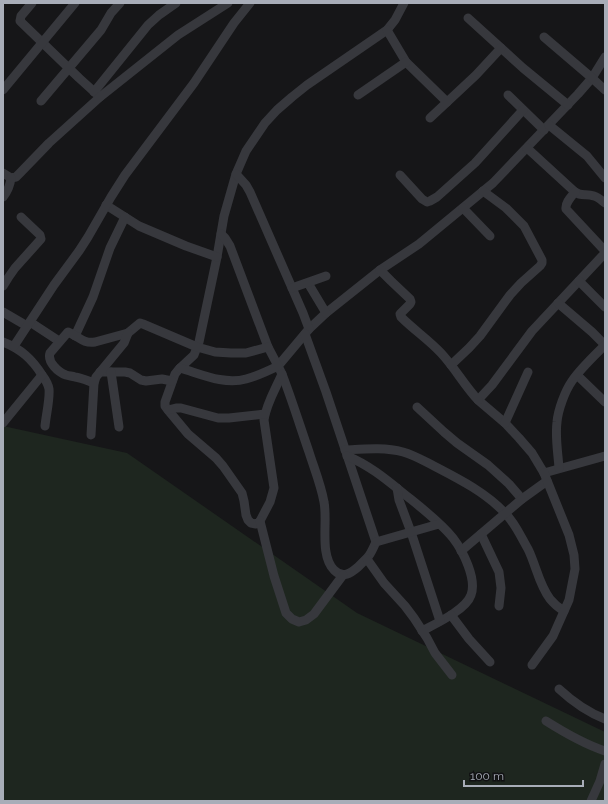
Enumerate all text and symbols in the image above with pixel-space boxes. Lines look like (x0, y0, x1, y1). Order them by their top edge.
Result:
scale bar (464, 762, 583, 788)
text: 100 m (470, 769, 504, 783)

